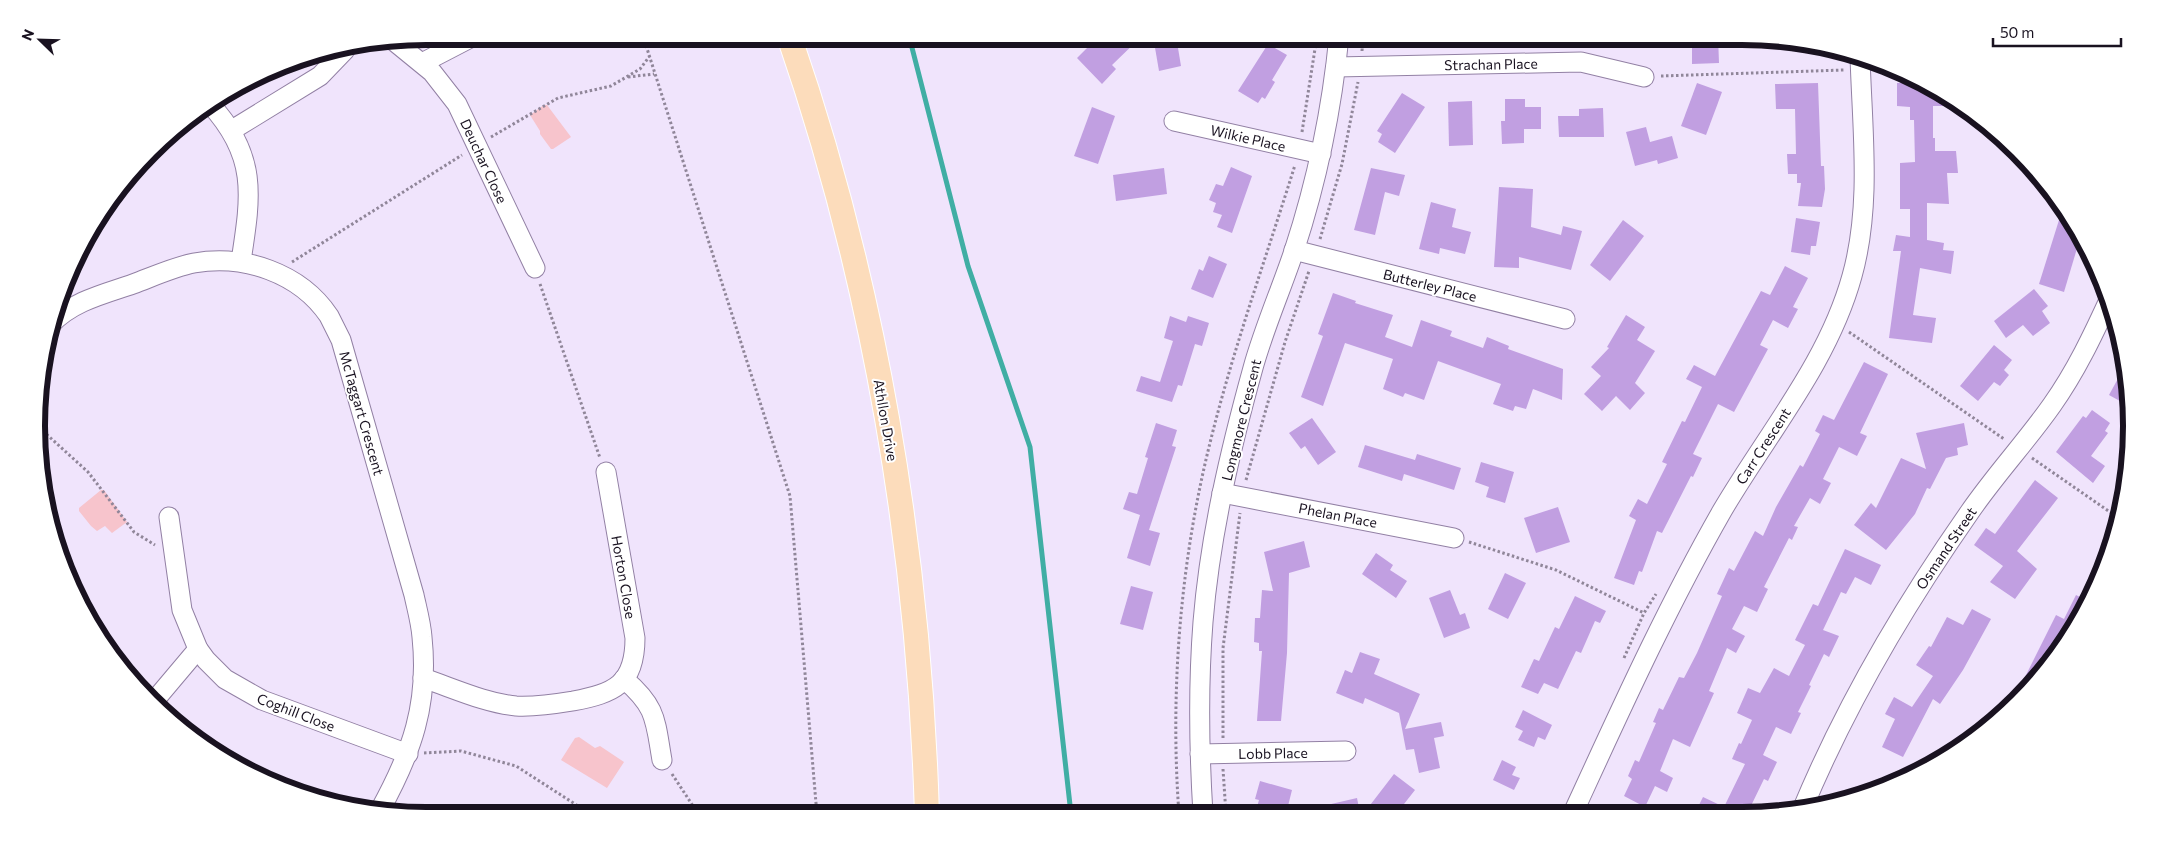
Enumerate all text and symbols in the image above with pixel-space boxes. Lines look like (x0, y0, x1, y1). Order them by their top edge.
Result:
north arrow (15, 15, 65, 65)
scale bar (1993, 15, 2120, 47)
text: 50 m (2000, 23, 2034, 41)
text: N (18, 27, 37, 43)
street label: Strachan Place (1444, 55, 1538, 73)
street label: Deuchar Close (457, 116, 511, 206)
street label: Wilkie Place (1209, 121, 1287, 155)
street label: Butterley Place (1381, 265, 1479, 305)
street label: McTaggart Crescent (336, 349, 388, 477)
street label: Longmore Crescent (1218, 357, 1264, 483)
street label: Athllon Drive (870, 378, 902, 462)
street label: Carr Crescent (1732, 404, 1794, 487)
street label: Phelan Place (1297, 499, 1379, 531)
street label: Osmand Street (1912, 503, 1980, 592)
street label: Horton Close (608, 534, 640, 620)
street label: Coghill Close (255, 689, 337, 735)
street label: Lobb Place (1238, 744, 1308, 762)

